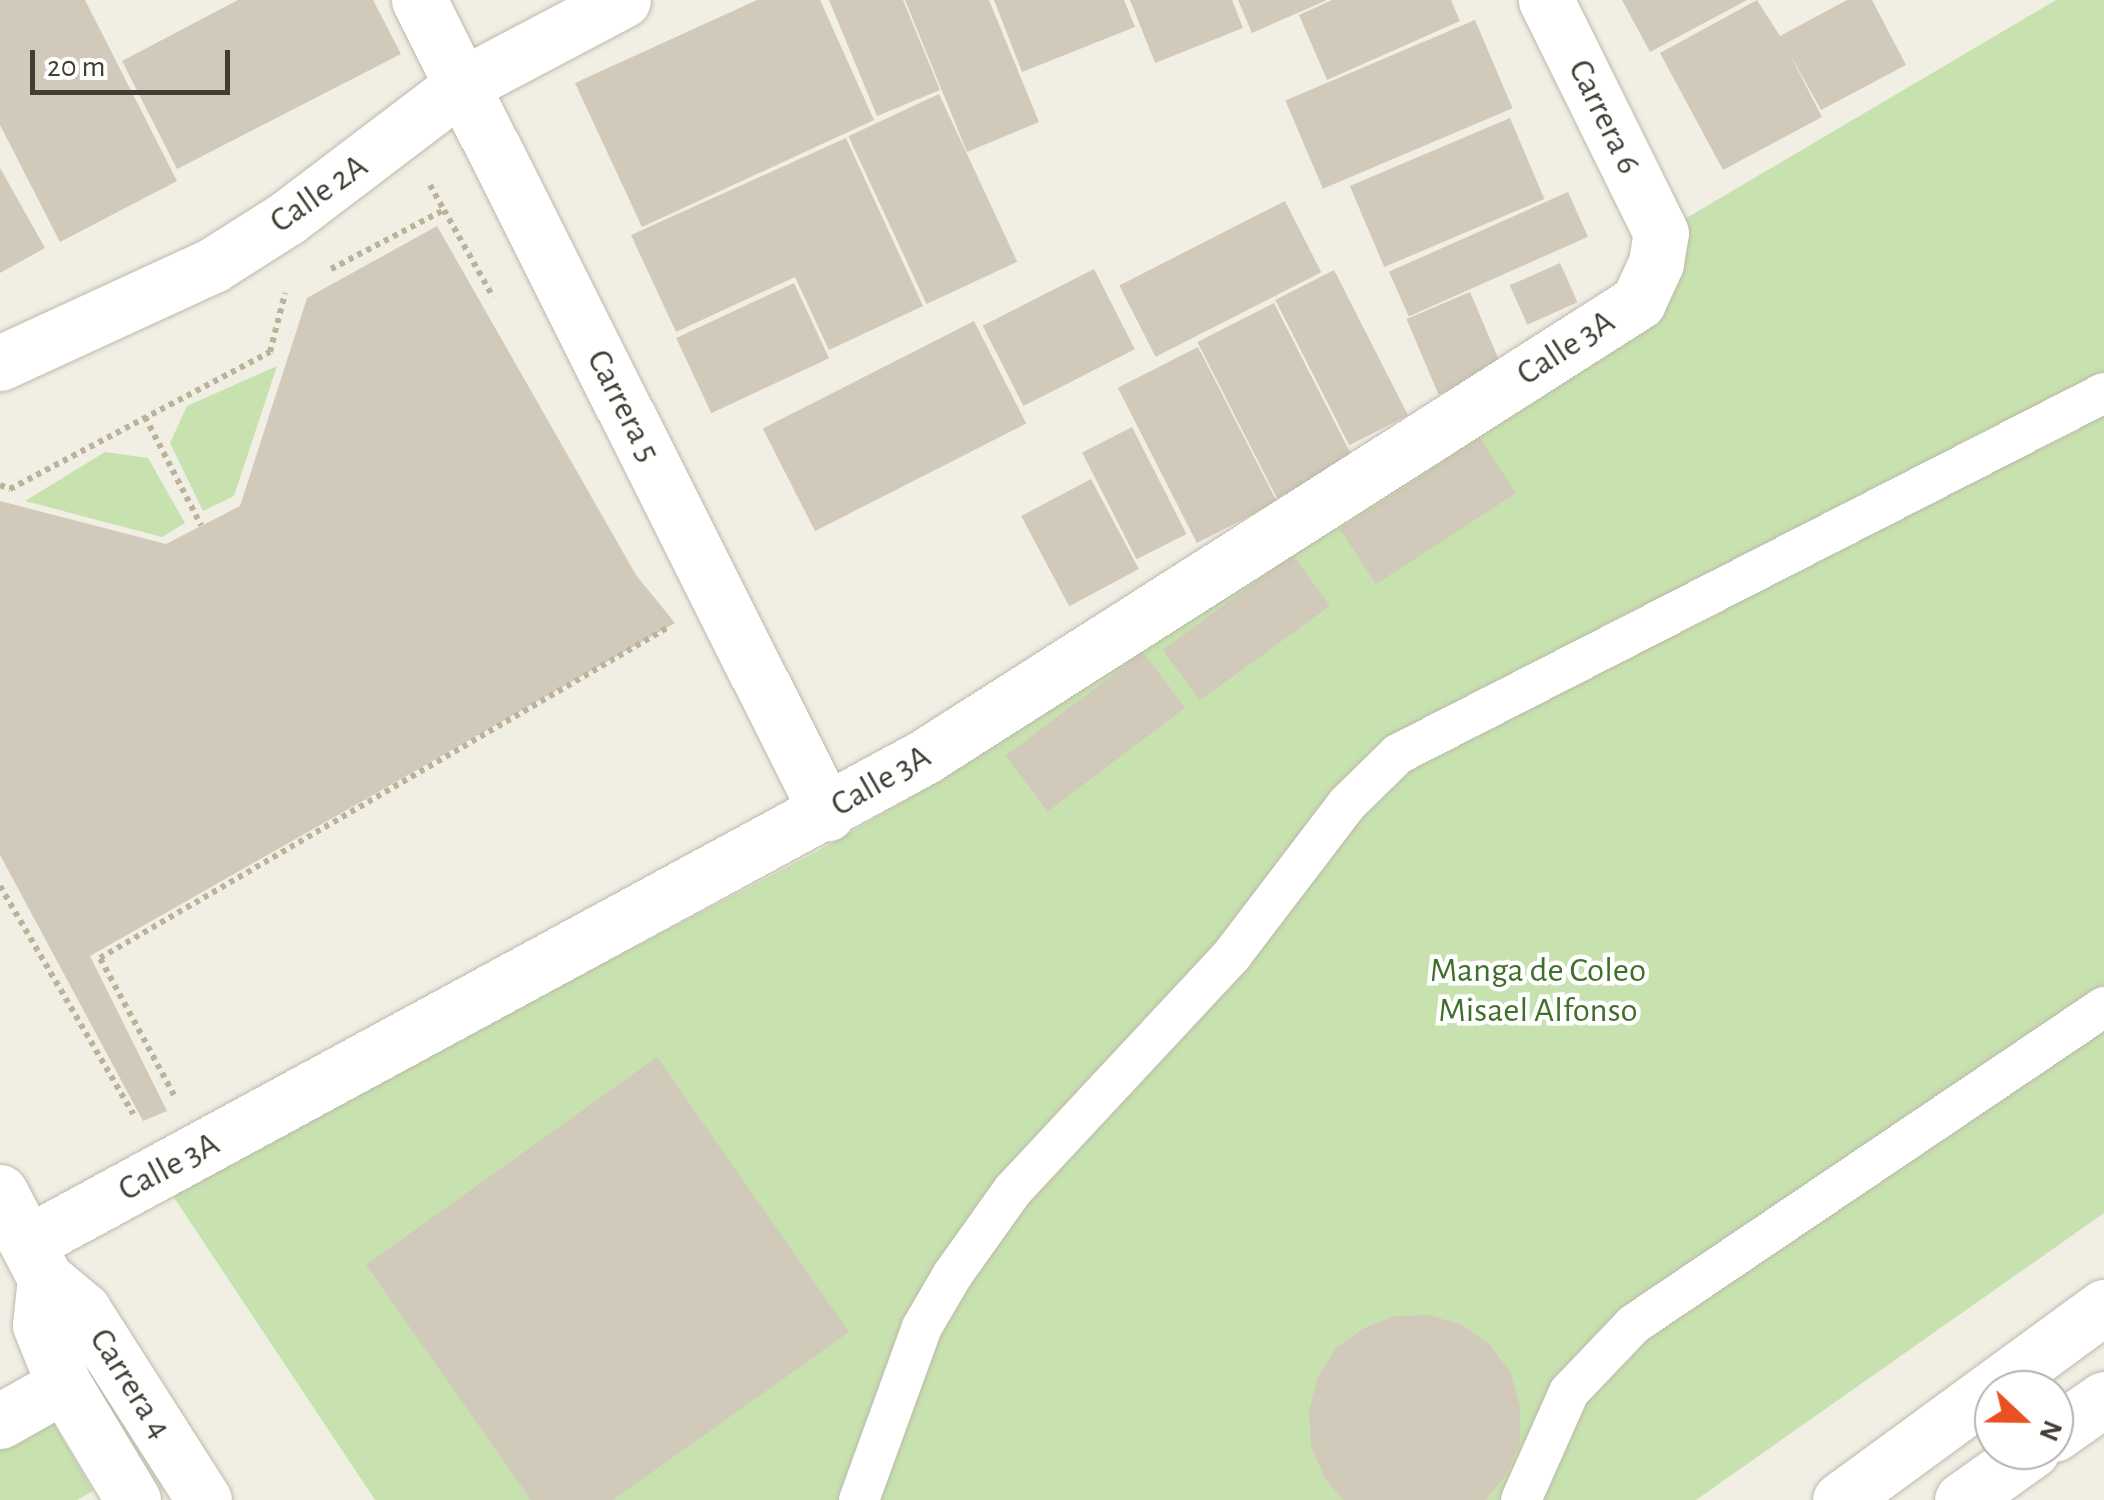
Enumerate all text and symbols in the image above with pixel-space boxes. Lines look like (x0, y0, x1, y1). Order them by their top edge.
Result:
scale bar (35, 30, 235, 92)
text: 20 m (47, 52, 105, 82)
street label: Carrera 6 (1558, 53, 1650, 181)
street label: Calle 2A (262, 145, 376, 243)
street label: Calle 3A (1509, 301, 1623, 395)
street label: Carrera 5 (577, 343, 669, 469)
street label: Calle 3A (824, 736, 938, 826)
park label: Manga de Coleo Misael Alfonso (1430, 950, 1646, 1032)
street label: Calle 3A (111, 1123, 227, 1211)
street label: Carrera 4 (80, 1321, 180, 1447)
north arrow (1974, 1370, 2074, 1470)
text: N (2033, 1416, 2067, 1445)

